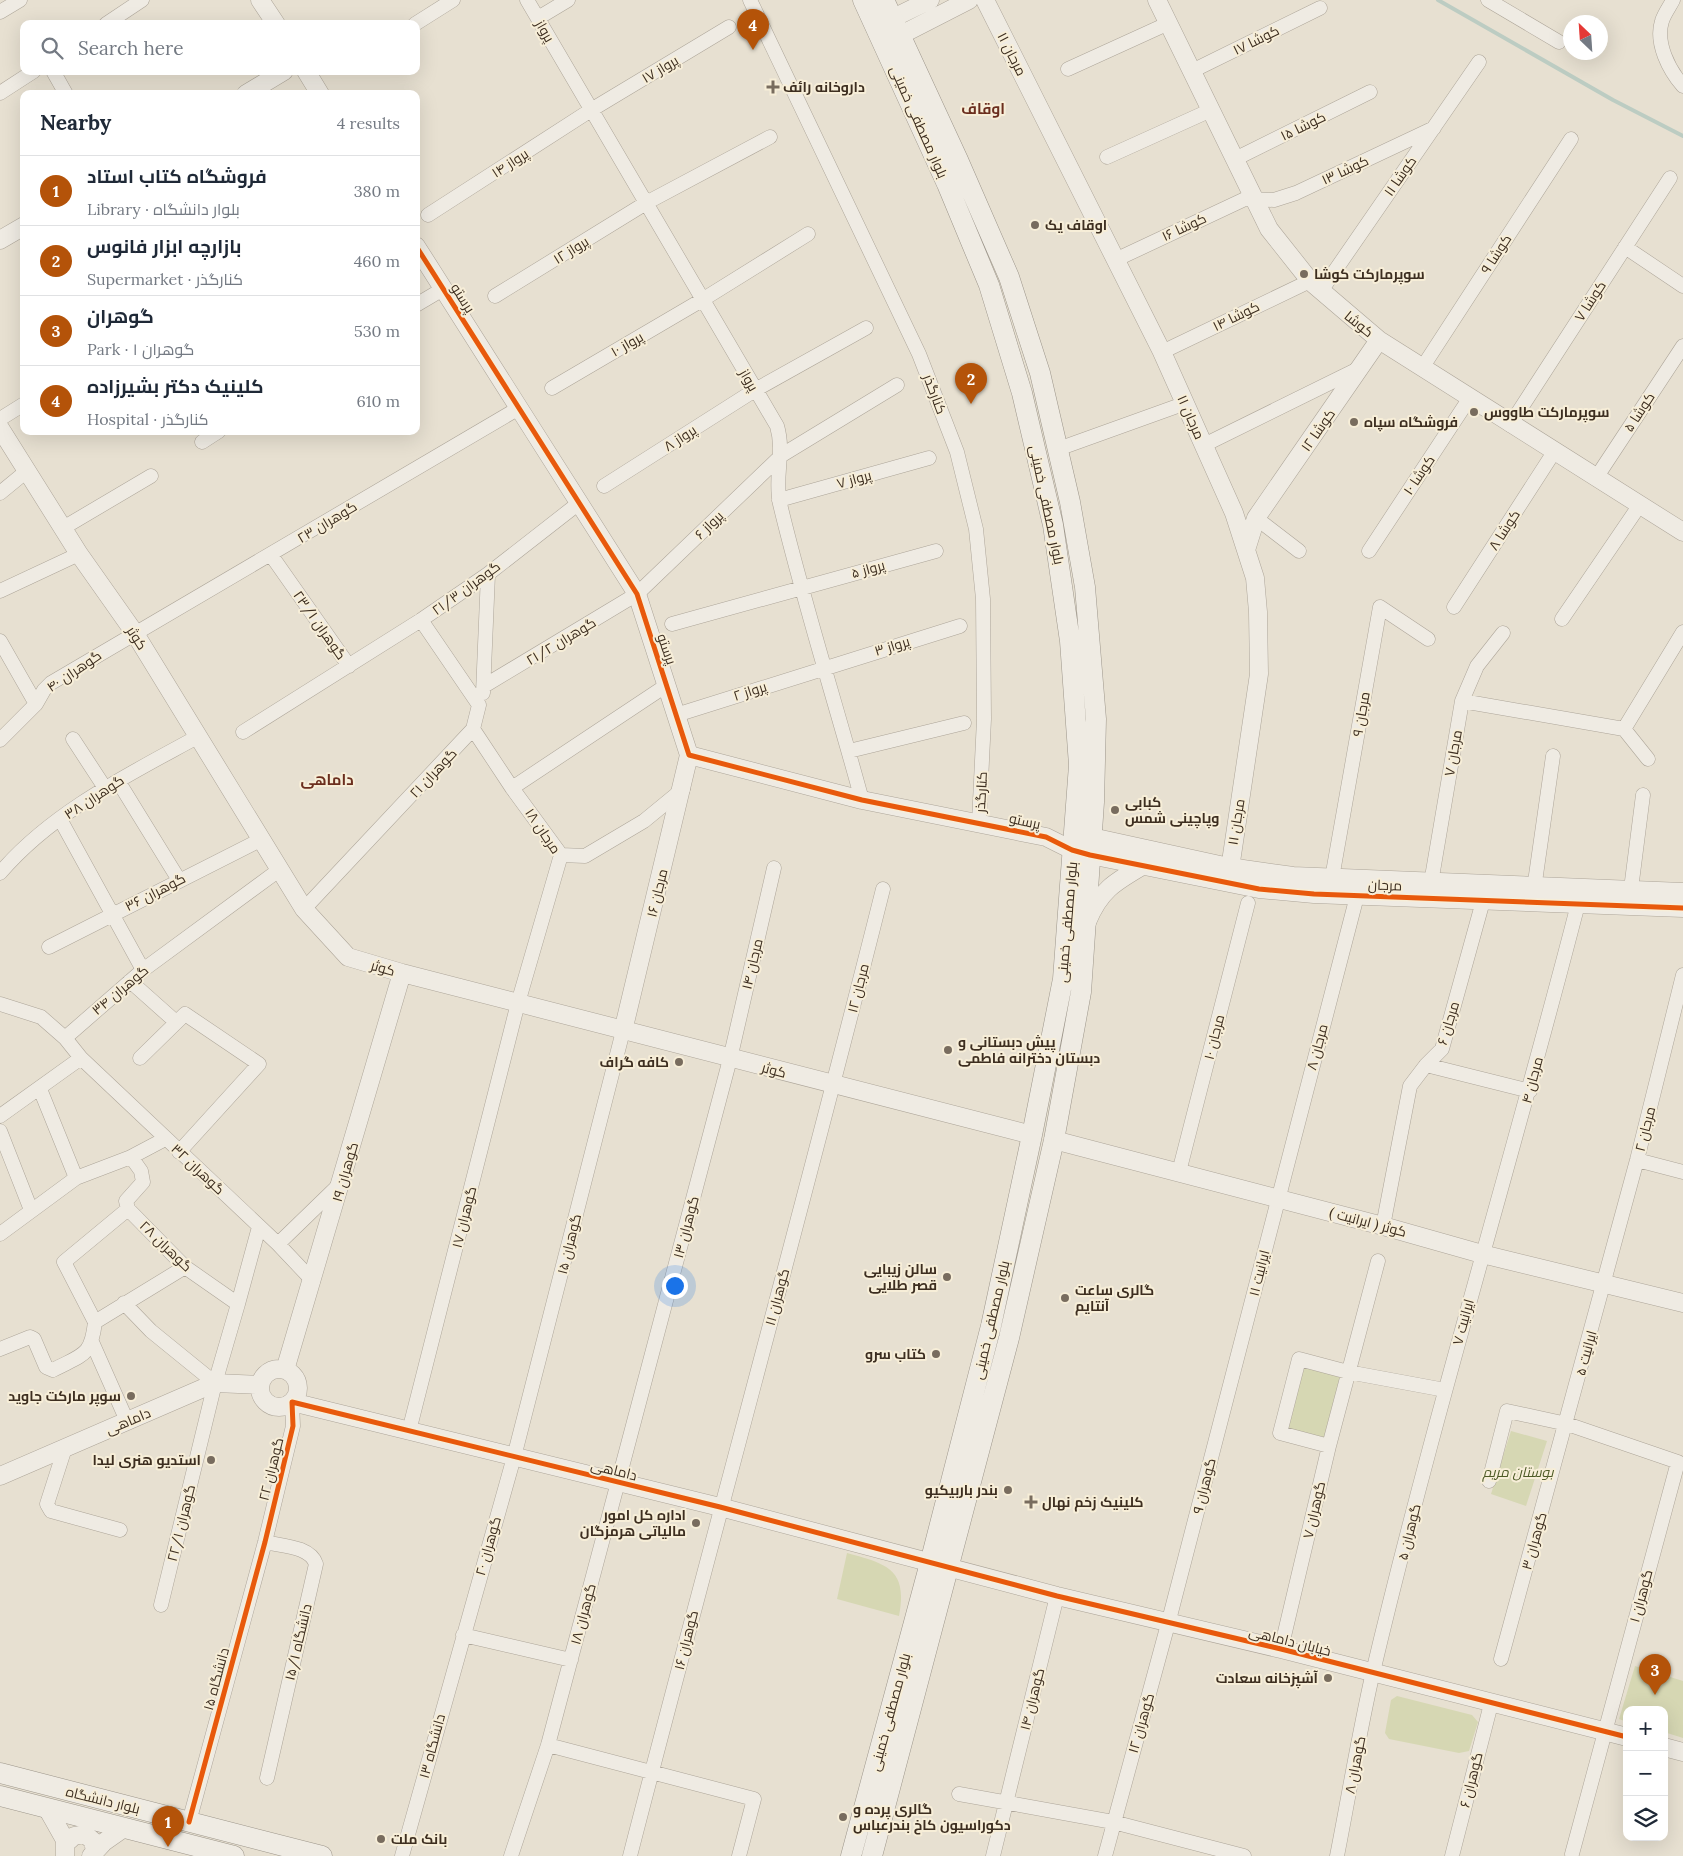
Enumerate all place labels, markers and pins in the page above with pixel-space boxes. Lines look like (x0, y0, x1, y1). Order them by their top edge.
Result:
pin: 4 (737, 9, 769, 50)
place label: داروخانه رائف (783, 78, 865, 96)
marker: داروخانه رائف (767, 81, 779, 93)
place label: اوقاف یک (1045, 216, 1107, 234)
marker: اوقاف یک (1029, 219, 1041, 231)
place label: سوپرمارکت کوشا (1314, 265, 1425, 285)
marker: سوپرمارکت کوشا (1298, 268, 1310, 280)
pin: 2 (955, 363, 987, 404)
place label: سوپرمارکت طاووس (1484, 403, 1609, 423)
marker: سوپرمارکت طاووس (1468, 406, 1480, 418)
place label: فروشگاه سپاه (1364, 413, 1458, 432)
marker: فروشگاه سپاه (1348, 416, 1360, 428)
place label: کبابی وپاچینی شمس (1125, 793, 1220, 829)
marker: کبابی وپاچینی شمس (1109, 804, 1121, 816)
place label: پیش دبستانی و دبستان دخترانه فاطمی (958, 1033, 1100, 1067)
marker: پیش دبستانی و دبستان دخترانه فاطمی (942, 1044, 954, 1056)
place label: کافه گراف (600, 1053, 669, 1071)
marker: کافه گراف (673, 1056, 685, 1068)
place label: سالن زیبایی قصر طلایی (864, 1260, 937, 1294)
marker: سالن زیبایی قصر طلایی (941, 1271, 953, 1283)
place label: گالری ساعت آنتایم (1075, 1281, 1154, 1316)
marker: گالری ساعت آنتایم (1059, 1292, 1071, 1304)
place label: کتاب سرو (865, 1345, 926, 1363)
marker: کتاب سرو (930, 1348, 942, 1360)
place label: سوپر مارکت جاوید (8, 1387, 121, 1407)
marker: سوپر مارکت جاوید (125, 1390, 137, 1402)
place label: استدیو هنری لیدا (92, 1451, 201, 1469)
marker: استدیو هنری لیدا (205, 1454, 217, 1466)
place label: بندر باربیکیو (925, 1481, 998, 1499)
marker: بندر باربیکیو (1002, 1484, 1014, 1496)
place label: کلینیک زخم نهال (1042, 1493, 1144, 1512)
marker: کلینیک زخم نهال (1024, 1495, 1038, 1509)
place label: اداره کل امور مالیاتی هرمزگان (580, 1506, 686, 1540)
marker: اداره کل امور مالیاتی هرمزگان (690, 1517, 702, 1529)
pin: 3 (1639, 1654, 1671, 1695)
place label: آشپزخانه سعادت (1216, 1669, 1319, 1689)
marker: آشپزخانه سعادت (1322, 1672, 1334, 1684)
place label: گالری پرده و دکوراسیون کاخ بندرعباس (853, 1800, 1011, 1835)
pin: 1 (152, 1806, 184, 1847)
marker: گالری پرده و دکوراسیون کاخ بندرعباس (837, 1811, 849, 1823)
place label: بانک ملت (391, 1830, 447, 1848)
marker: بانک ملت (375, 1833, 387, 1845)

